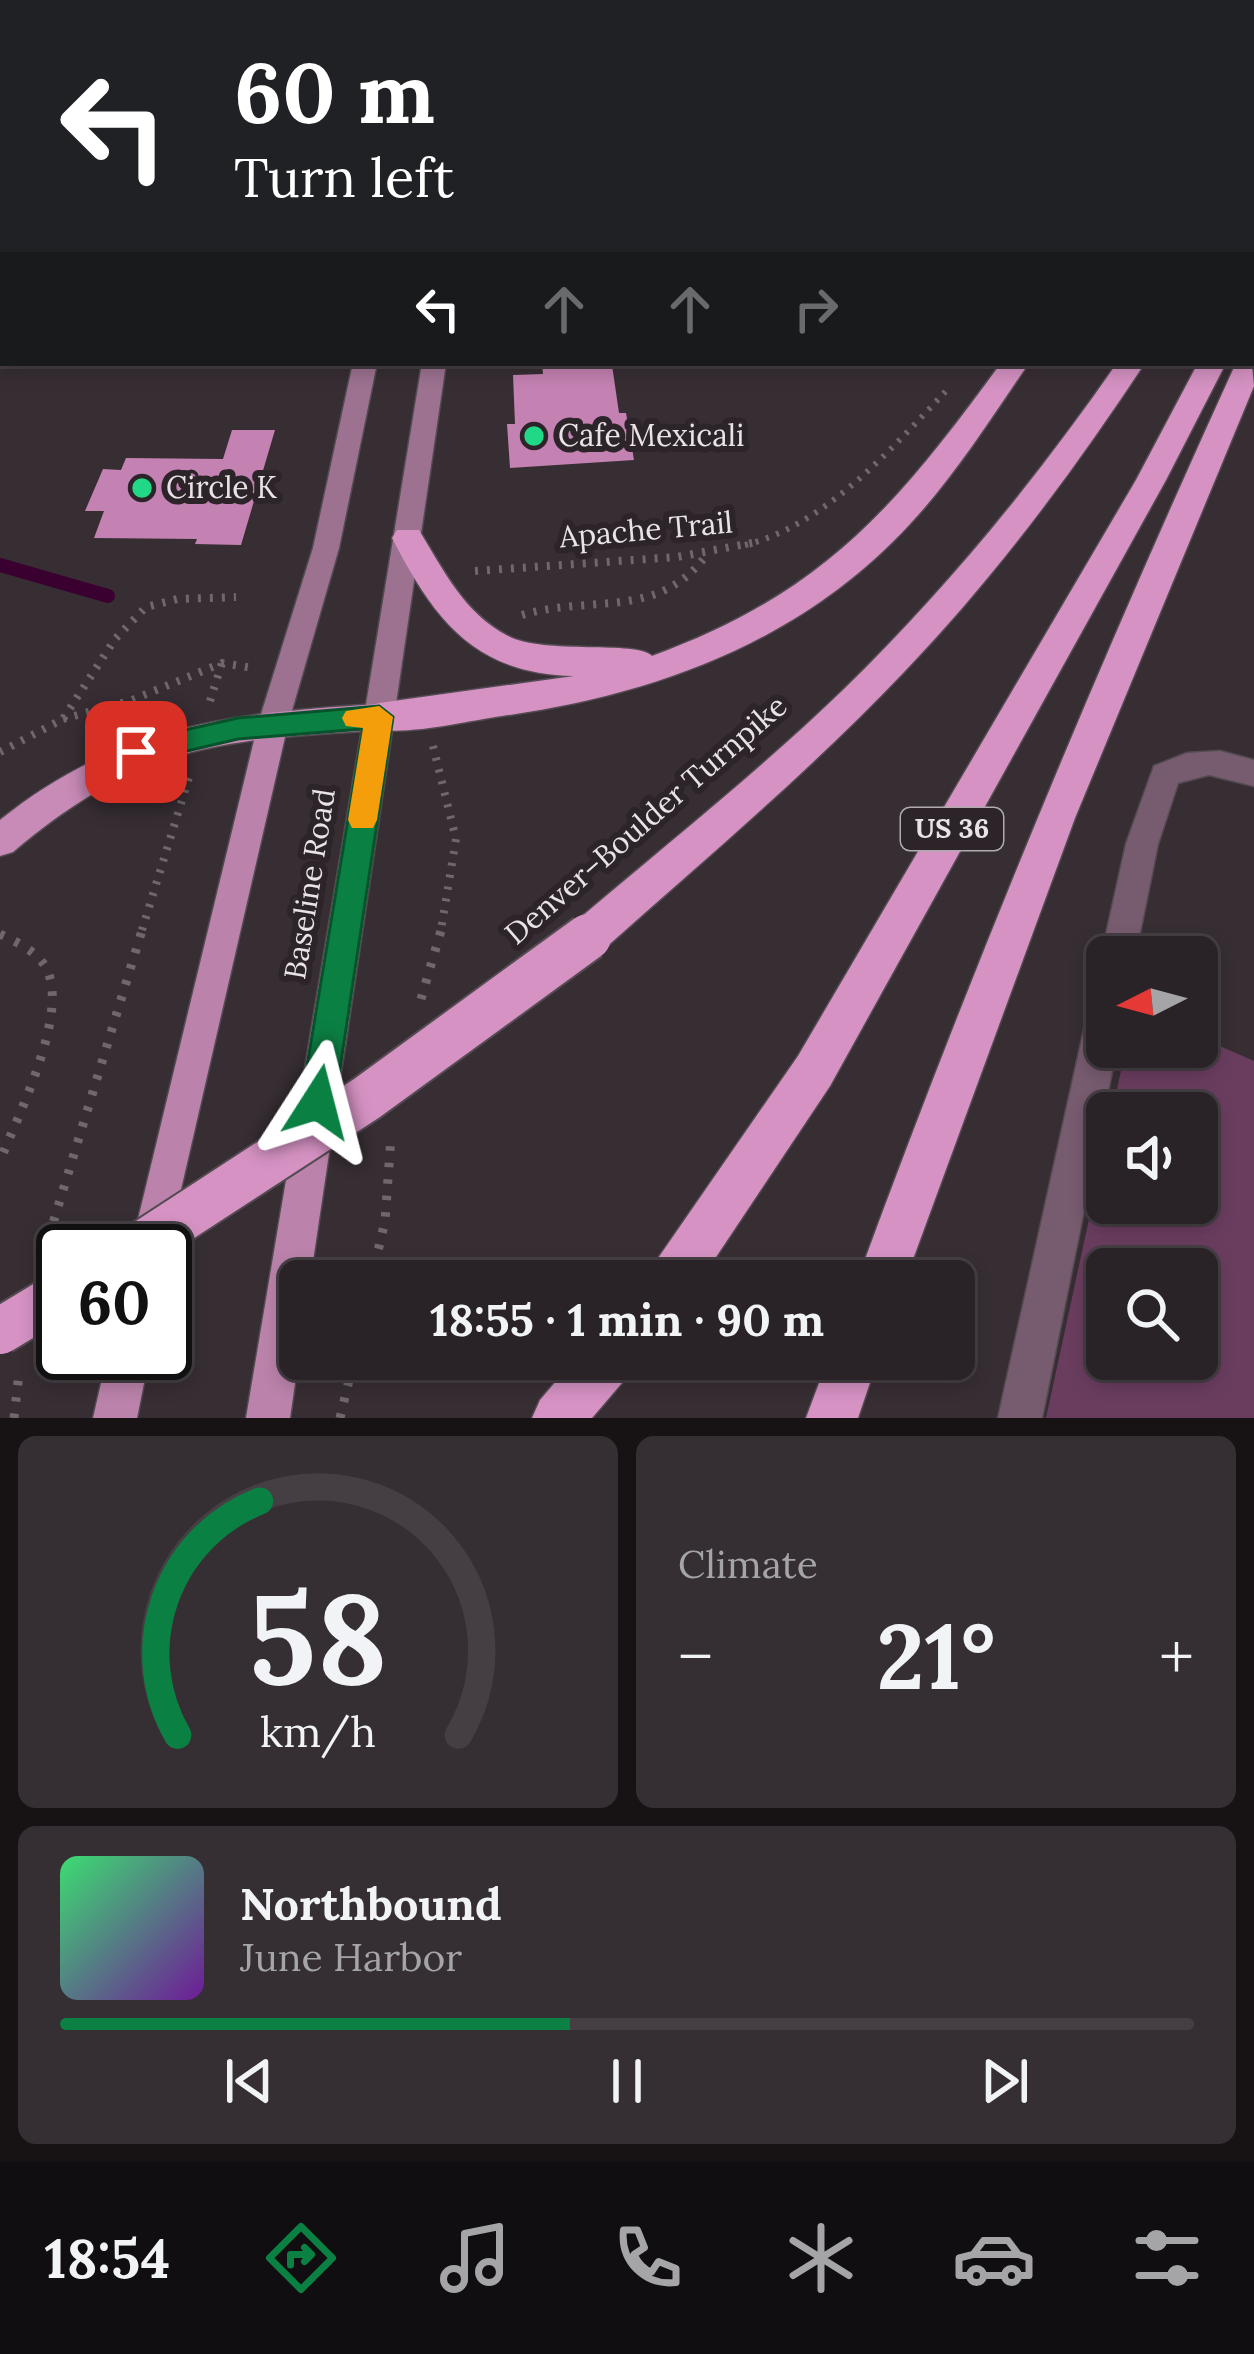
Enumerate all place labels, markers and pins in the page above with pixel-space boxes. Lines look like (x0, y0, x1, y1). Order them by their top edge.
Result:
place label: Cafe Mexicali (558, 416, 744, 454)
marker: Cafe Mexicali (521, 423, 547, 449)
place label: Circle K (166, 468, 277, 506)
marker: Circle K (129, 475, 155, 501)
pin (85, 701, 187, 803)

